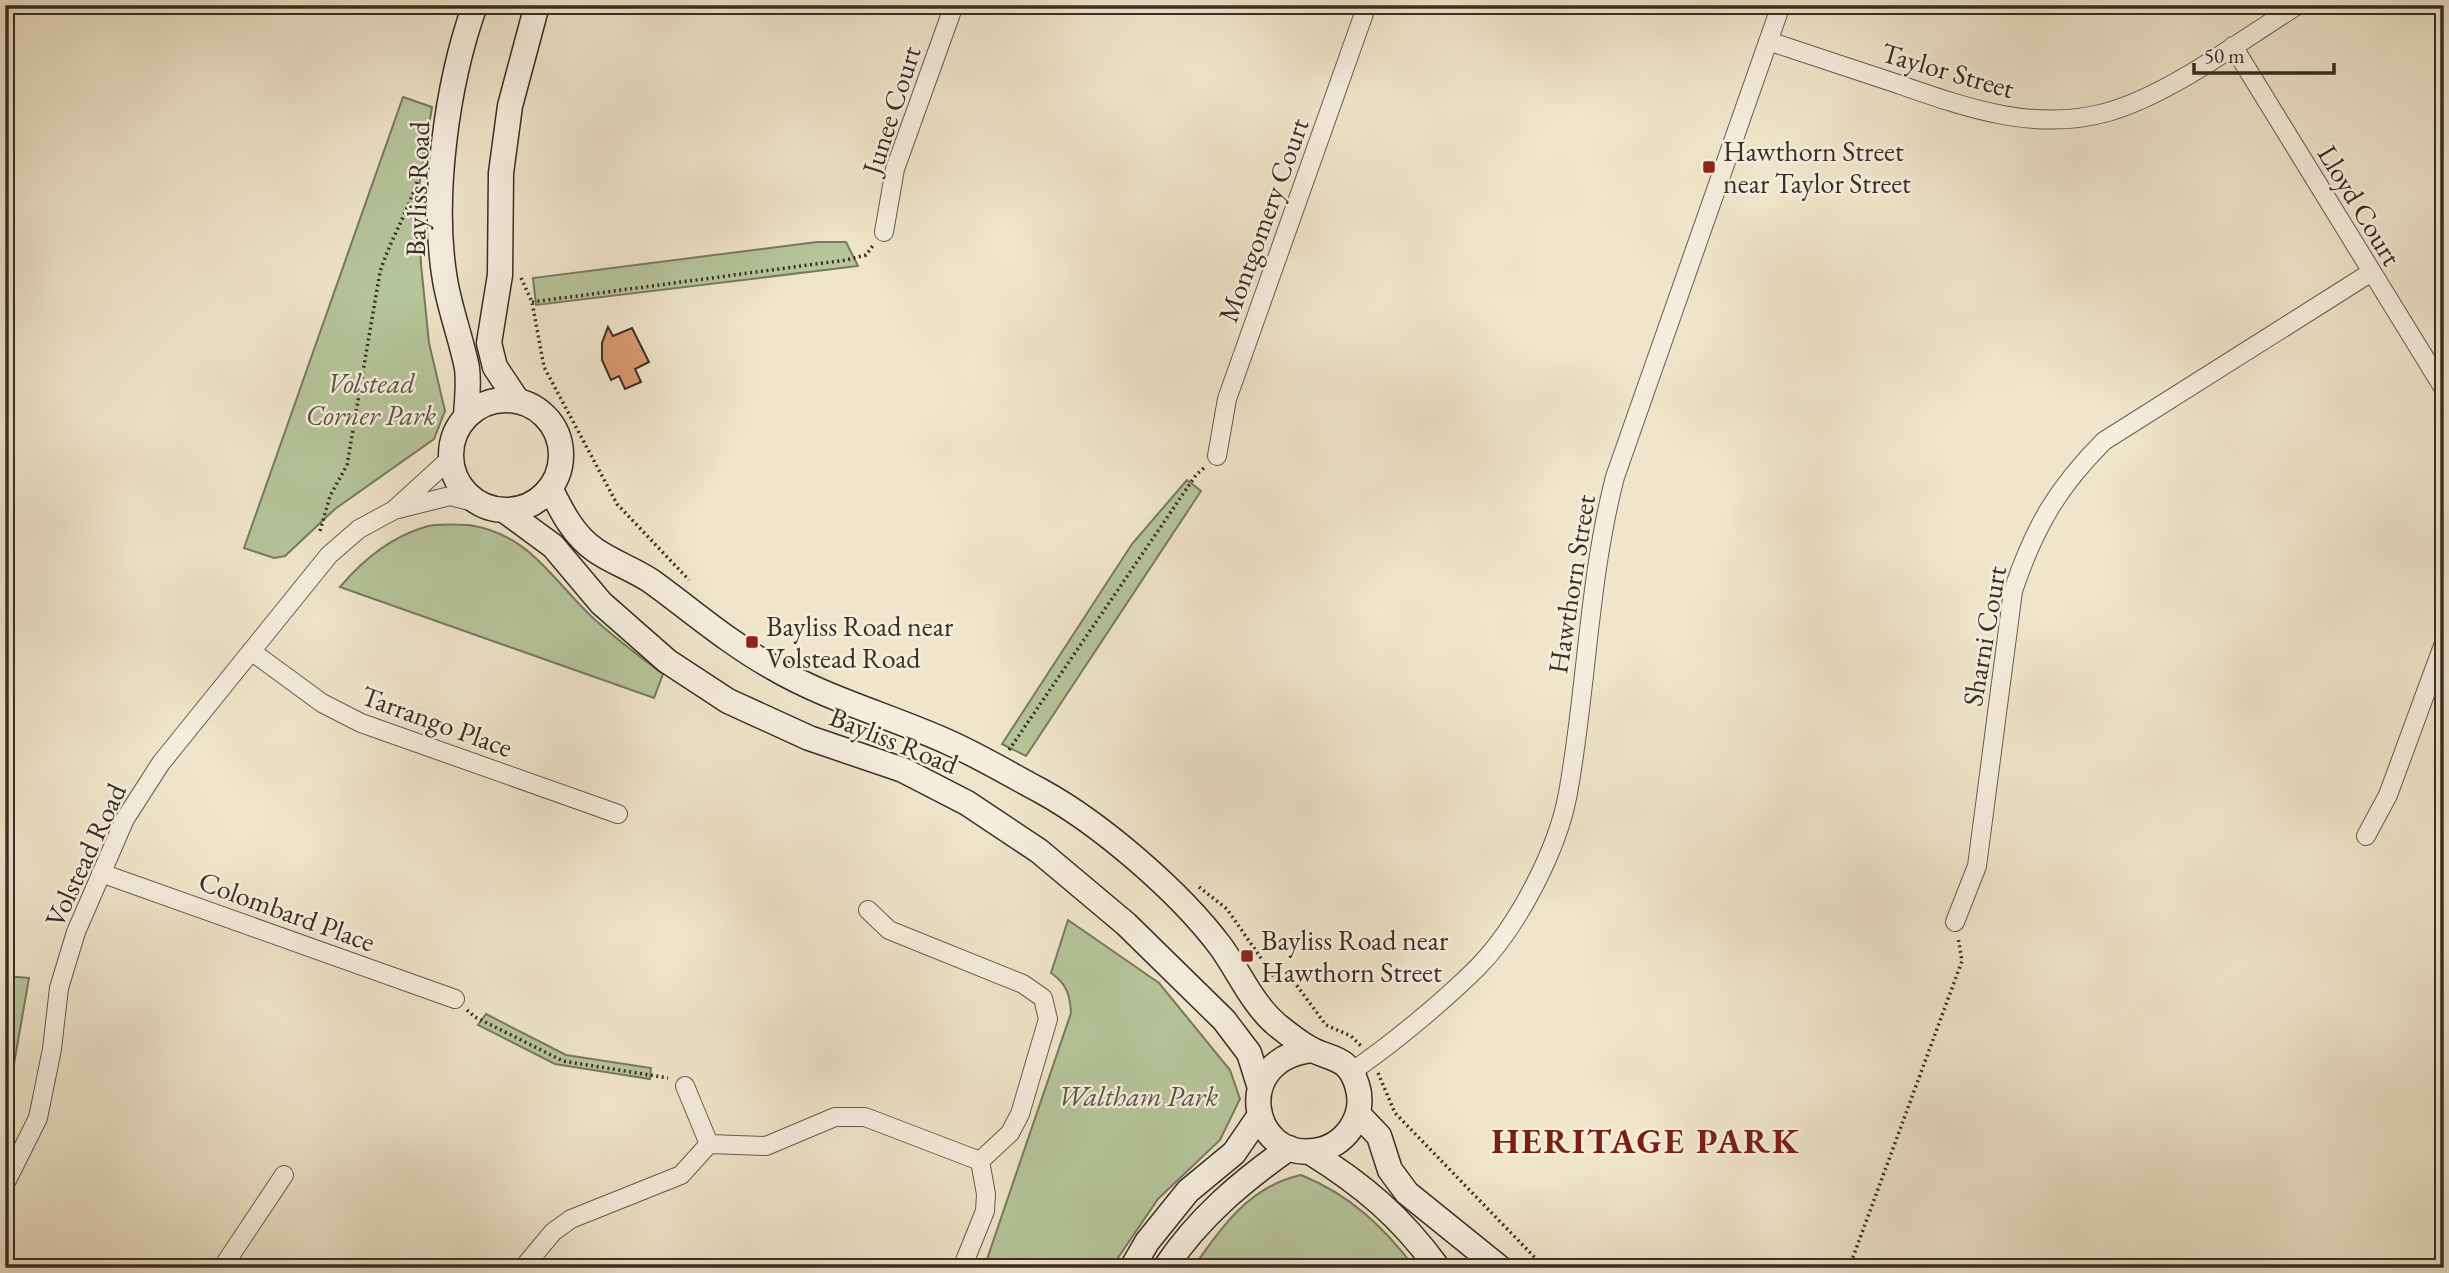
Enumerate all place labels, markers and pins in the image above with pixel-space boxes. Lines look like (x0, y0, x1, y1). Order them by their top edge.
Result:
place label: Hawthorn Street near Taylor Street (1723, 133, 1911, 201)
marker: Hawthorn Street near Taylor Street (1701, 159, 1717, 175)
place label: Bayliss Road near Volstead Road (766, 608, 954, 676)
marker: Bayliss Road near Volstead Road (744, 634, 760, 650)
place label: Bayliss Road near Hawthorn Street (1261, 922, 1449, 990)
marker: Bayliss Road near Hawthorn Street (1239, 948, 1255, 964)

